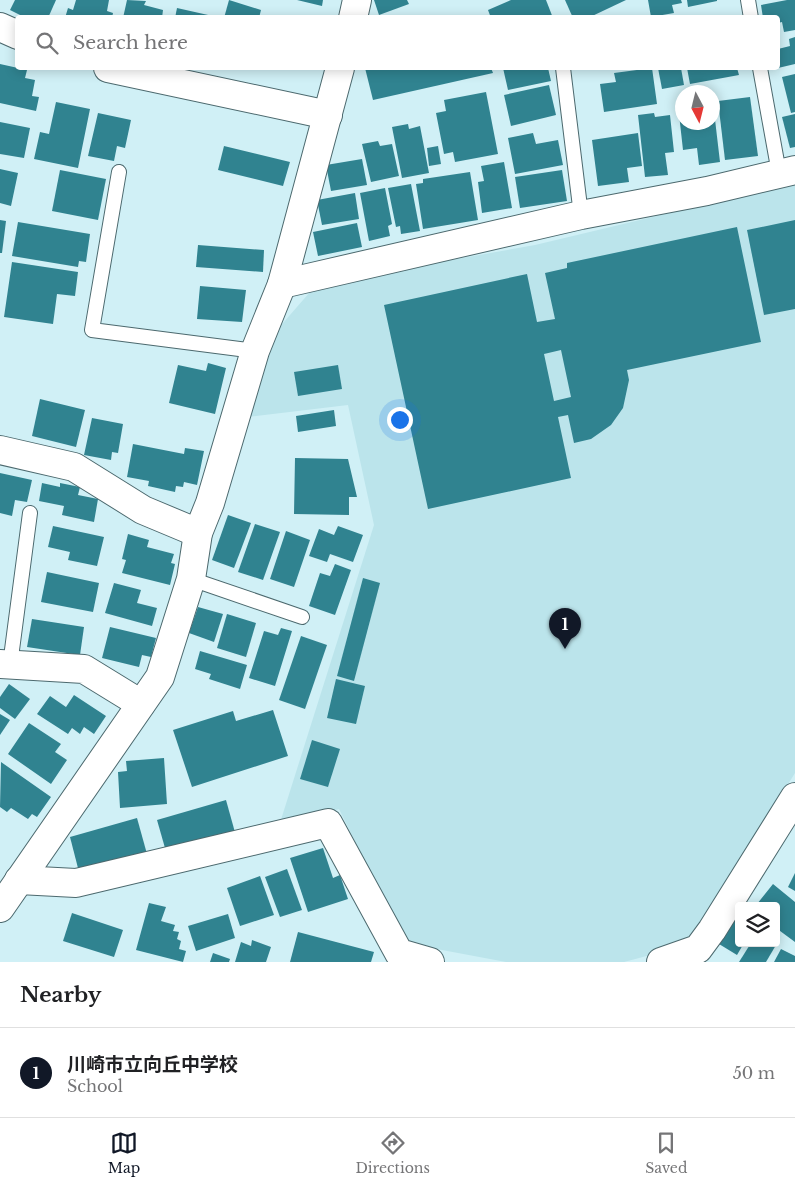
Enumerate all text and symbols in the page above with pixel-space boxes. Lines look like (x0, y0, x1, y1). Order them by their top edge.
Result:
search box (15, 15, 780, 70)
icon: search (33, 29, 61, 57)
text: Search here (73, 31, 188, 54)
north arrow (675, 85, 720, 130)
your location (387, 407, 413, 433)
pin: 1 (549, 608, 581, 649)
map controls (735, 902, 780, 947)
button: layers (735, 902, 780, 947)
text: Nearby (20, 982, 101, 1008)
text: 川崎市立向丘中学校 (67, 1053, 238, 1076)
text: 1 (33, 1063, 39, 1083)
text: 50 m (733, 1063, 775, 1083)
text: School (67, 1076, 123, 1096)
tab: Map (108, 1129, 140, 1177)
tab: Directions (355, 1129, 430, 1177)
tab: Saved (645, 1129, 687, 1177)

